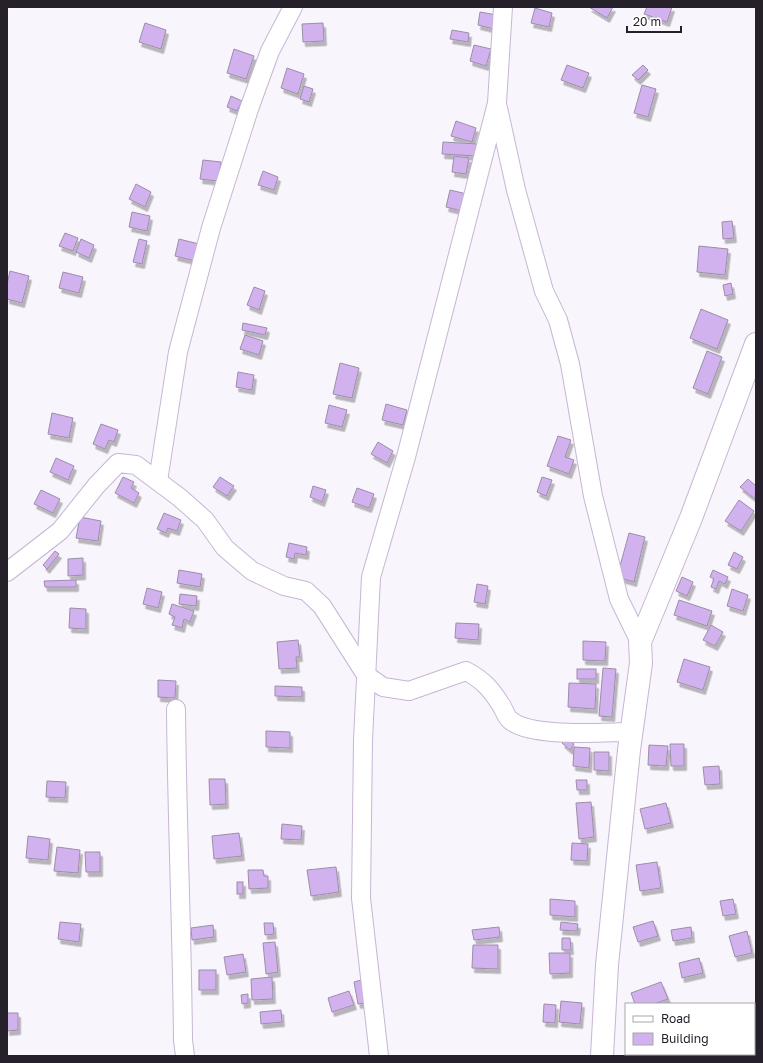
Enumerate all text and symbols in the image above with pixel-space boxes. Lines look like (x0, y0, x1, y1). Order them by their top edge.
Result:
scale bar (627, 8, 681, 34)
text: 20 m (633, 14, 661, 29)
legend (625, 1003, 755, 1055)
text: Road (661, 1011, 690, 1026)
text: Building (661, 1031, 709, 1046)

